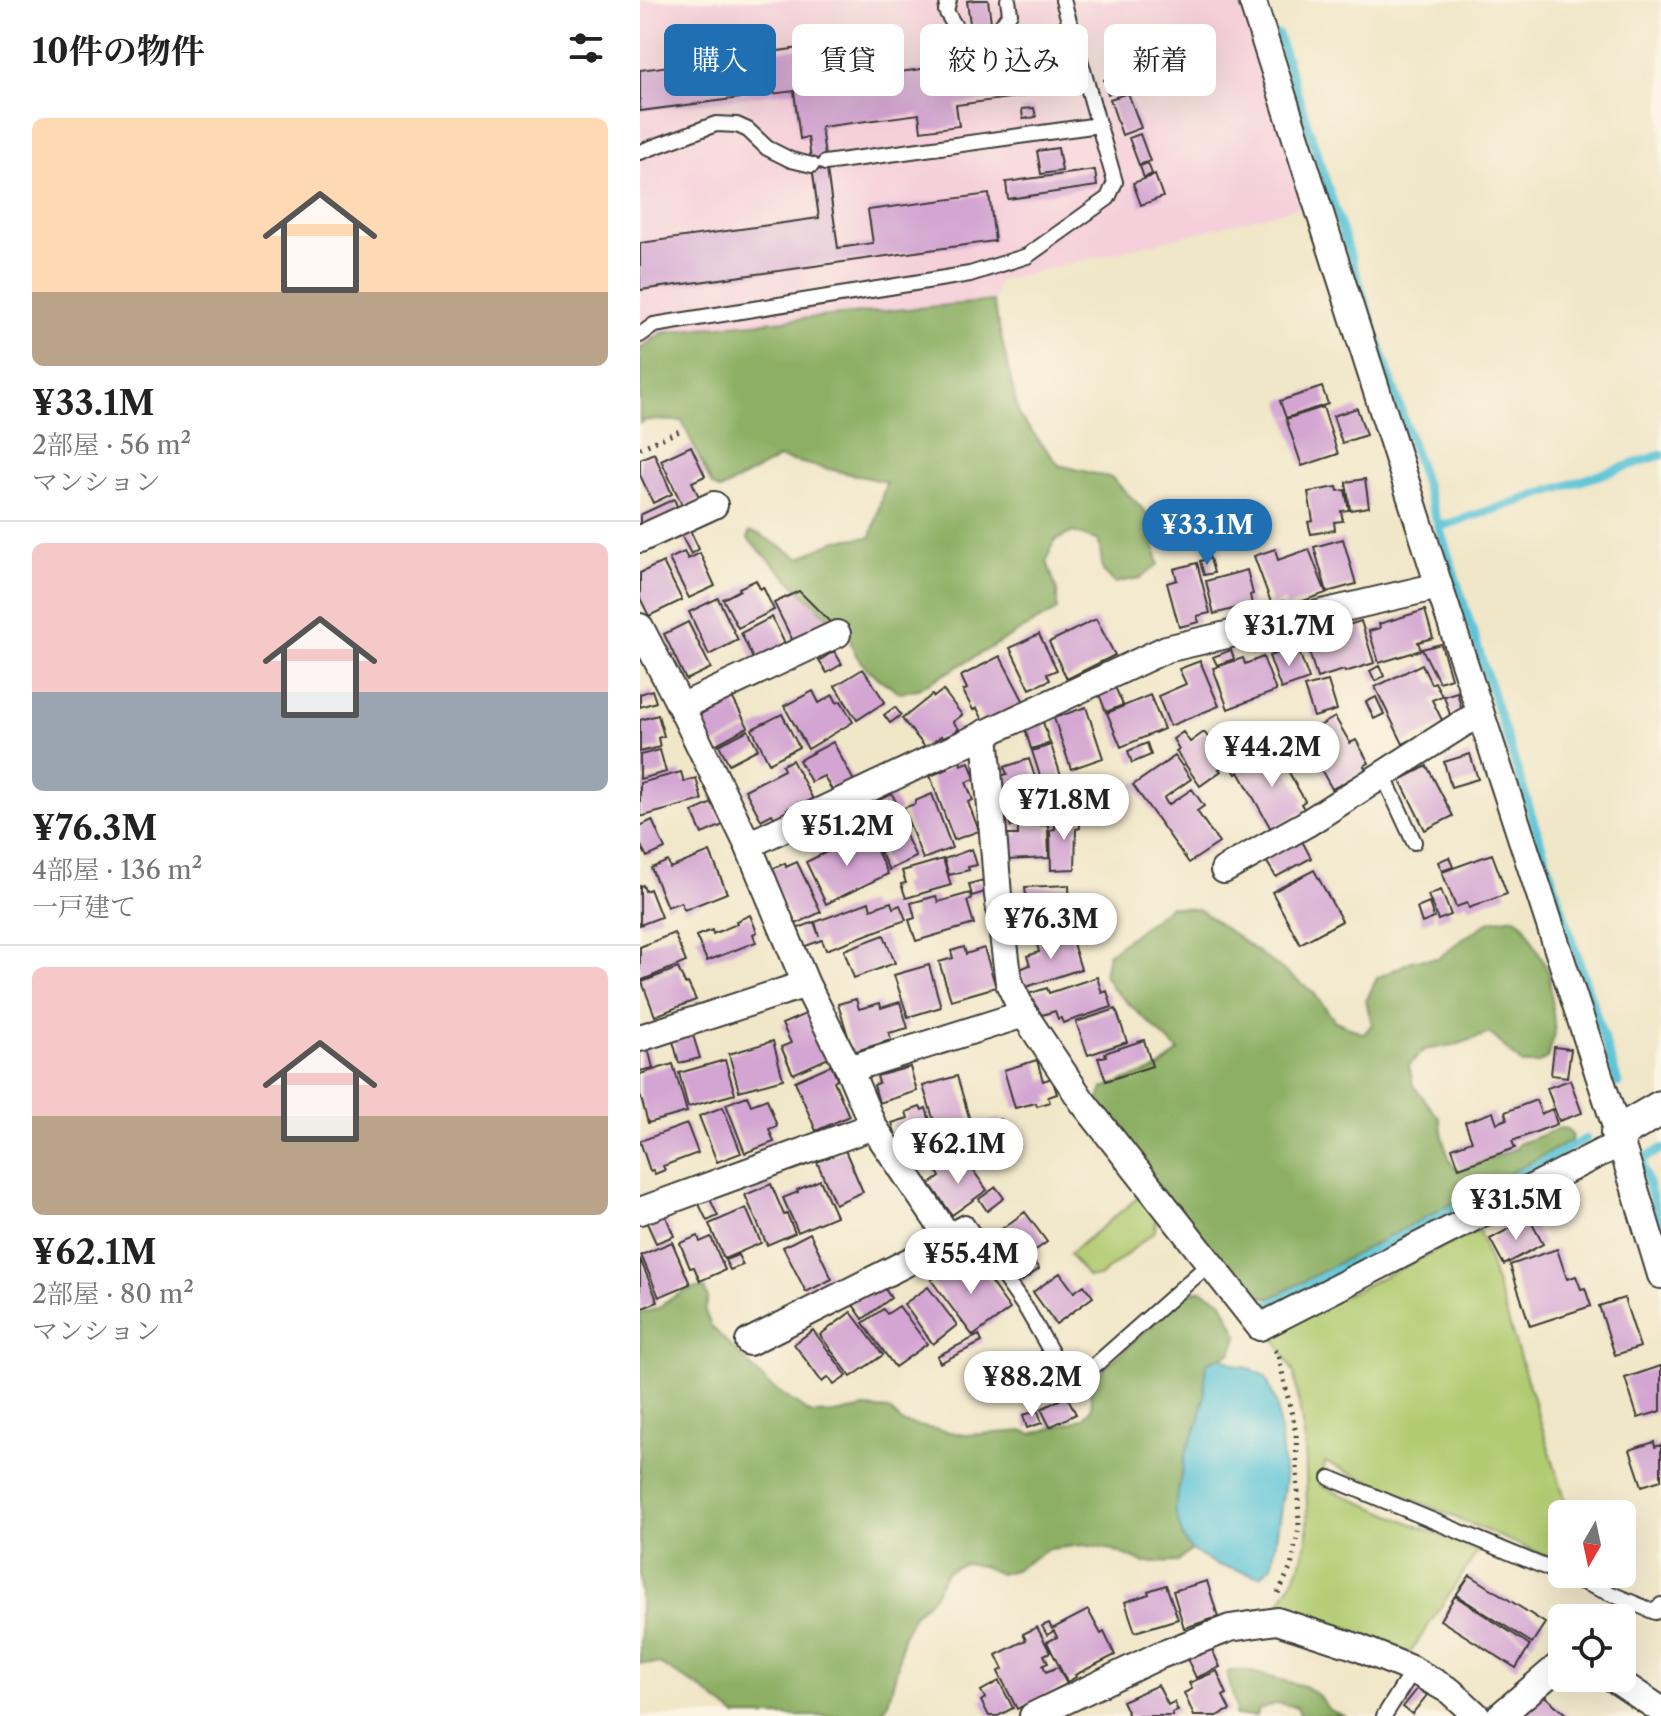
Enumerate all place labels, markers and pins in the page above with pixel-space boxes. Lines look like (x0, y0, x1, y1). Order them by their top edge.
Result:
pin: ¥33.1M (1142, 499, 1272, 567)
pin: ¥31.7M (1224, 600, 1354, 668)
pin: ¥44.2M (1207, 721, 1337, 789)
pin: ¥71.8M (999, 774, 1129, 842)
pin: ¥51.2M (782, 800, 912, 868)
pin: ¥76.3M (986, 893, 1116, 961)
pin: ¥62.1M (893, 1118, 1023, 1186)
pin: ¥31.5M (1451, 1174, 1581, 1242)
pin: ¥55.4M (906, 1228, 1036, 1296)
pin: ¥88.2M (967, 1351, 1097, 1419)

